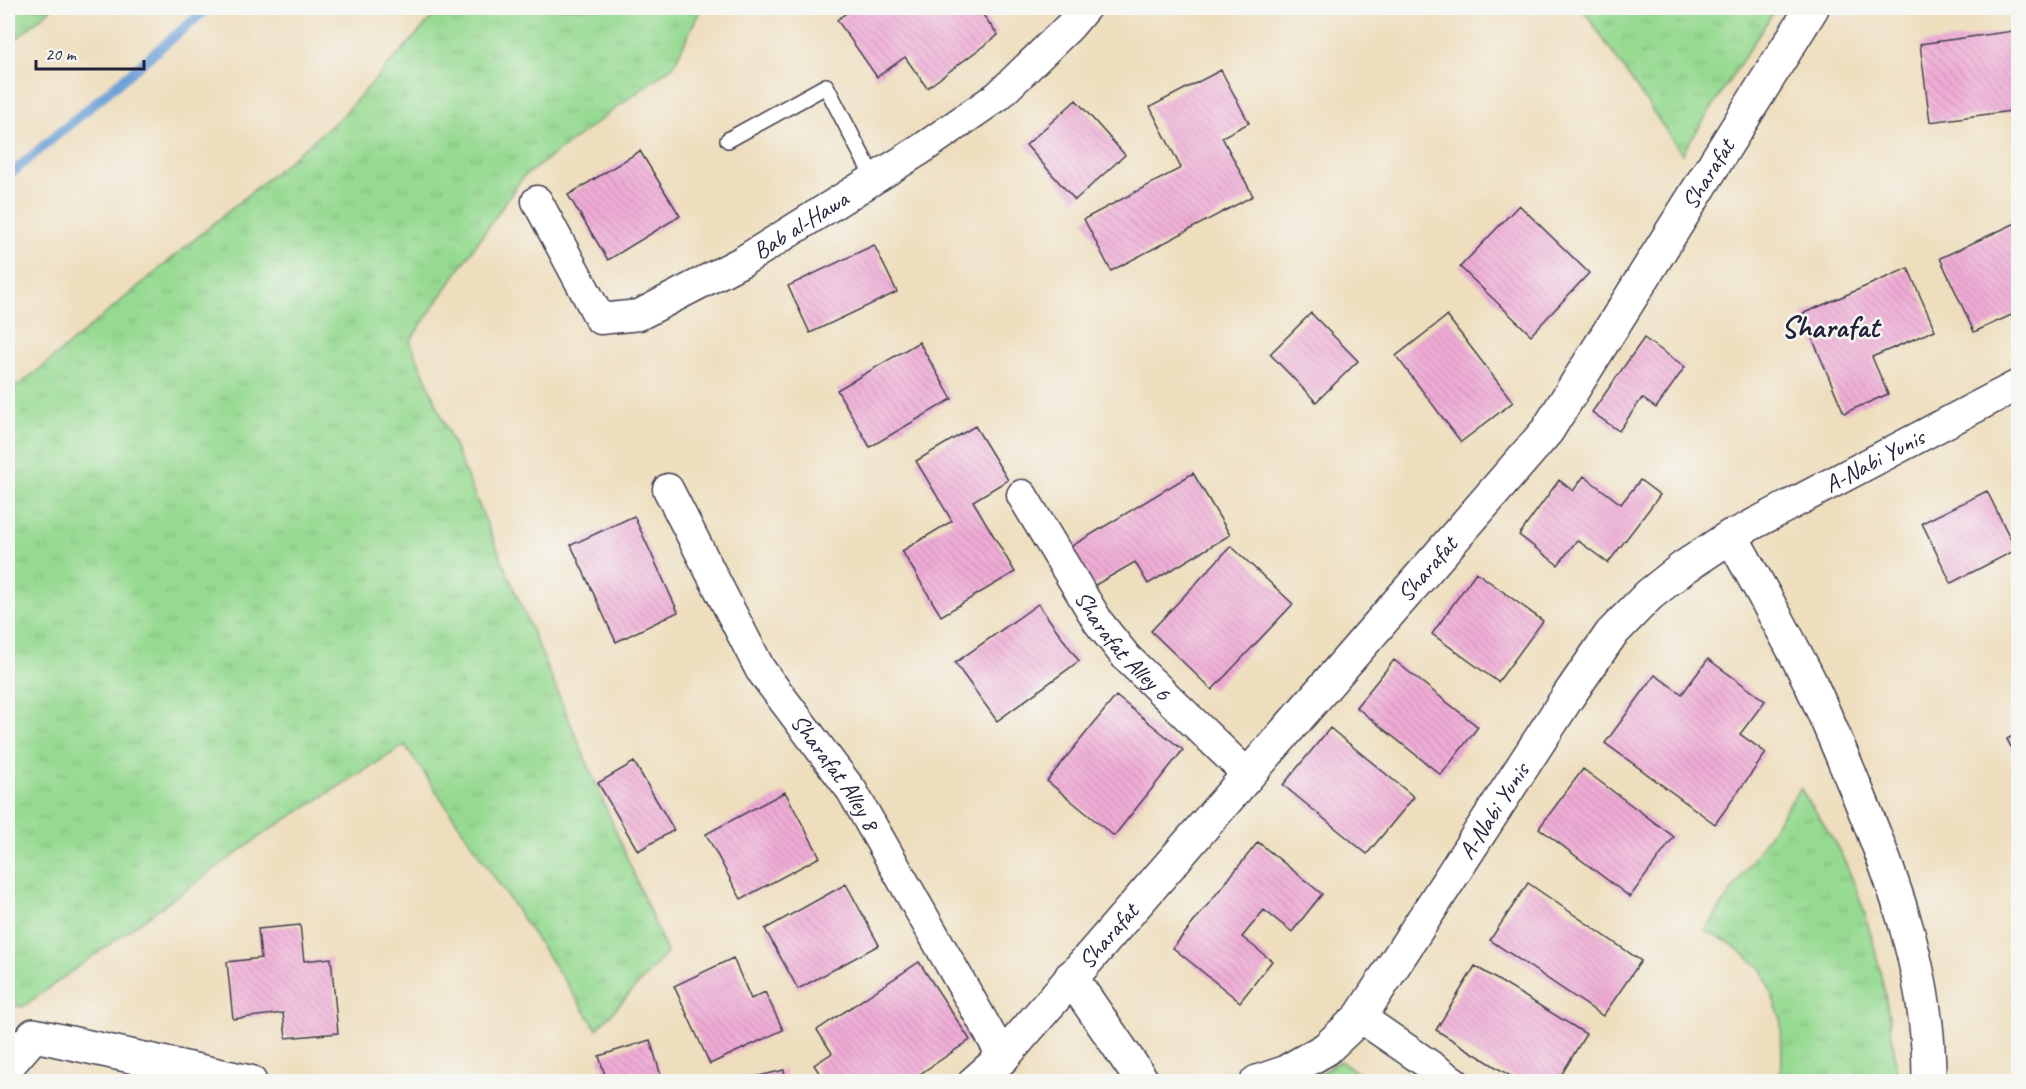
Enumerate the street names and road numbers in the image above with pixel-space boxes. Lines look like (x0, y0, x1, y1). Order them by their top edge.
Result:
street label: Sharafat (1675, 132, 1742, 215)
street label: Bab al-Hawa (747, 183, 855, 266)
street label: A-Nabi Yunis (1819, 421, 1931, 499)
street label: Sharafat (1391, 529, 1465, 608)
street label: Sharafat Alley 6 (1068, 585, 1178, 708)
street label: Sharafat Alley 8 (784, 708, 887, 838)
street label: A-Nabi Yunis (1451, 756, 1537, 865)
street label: Sharafat (1072, 895, 1146, 975)

